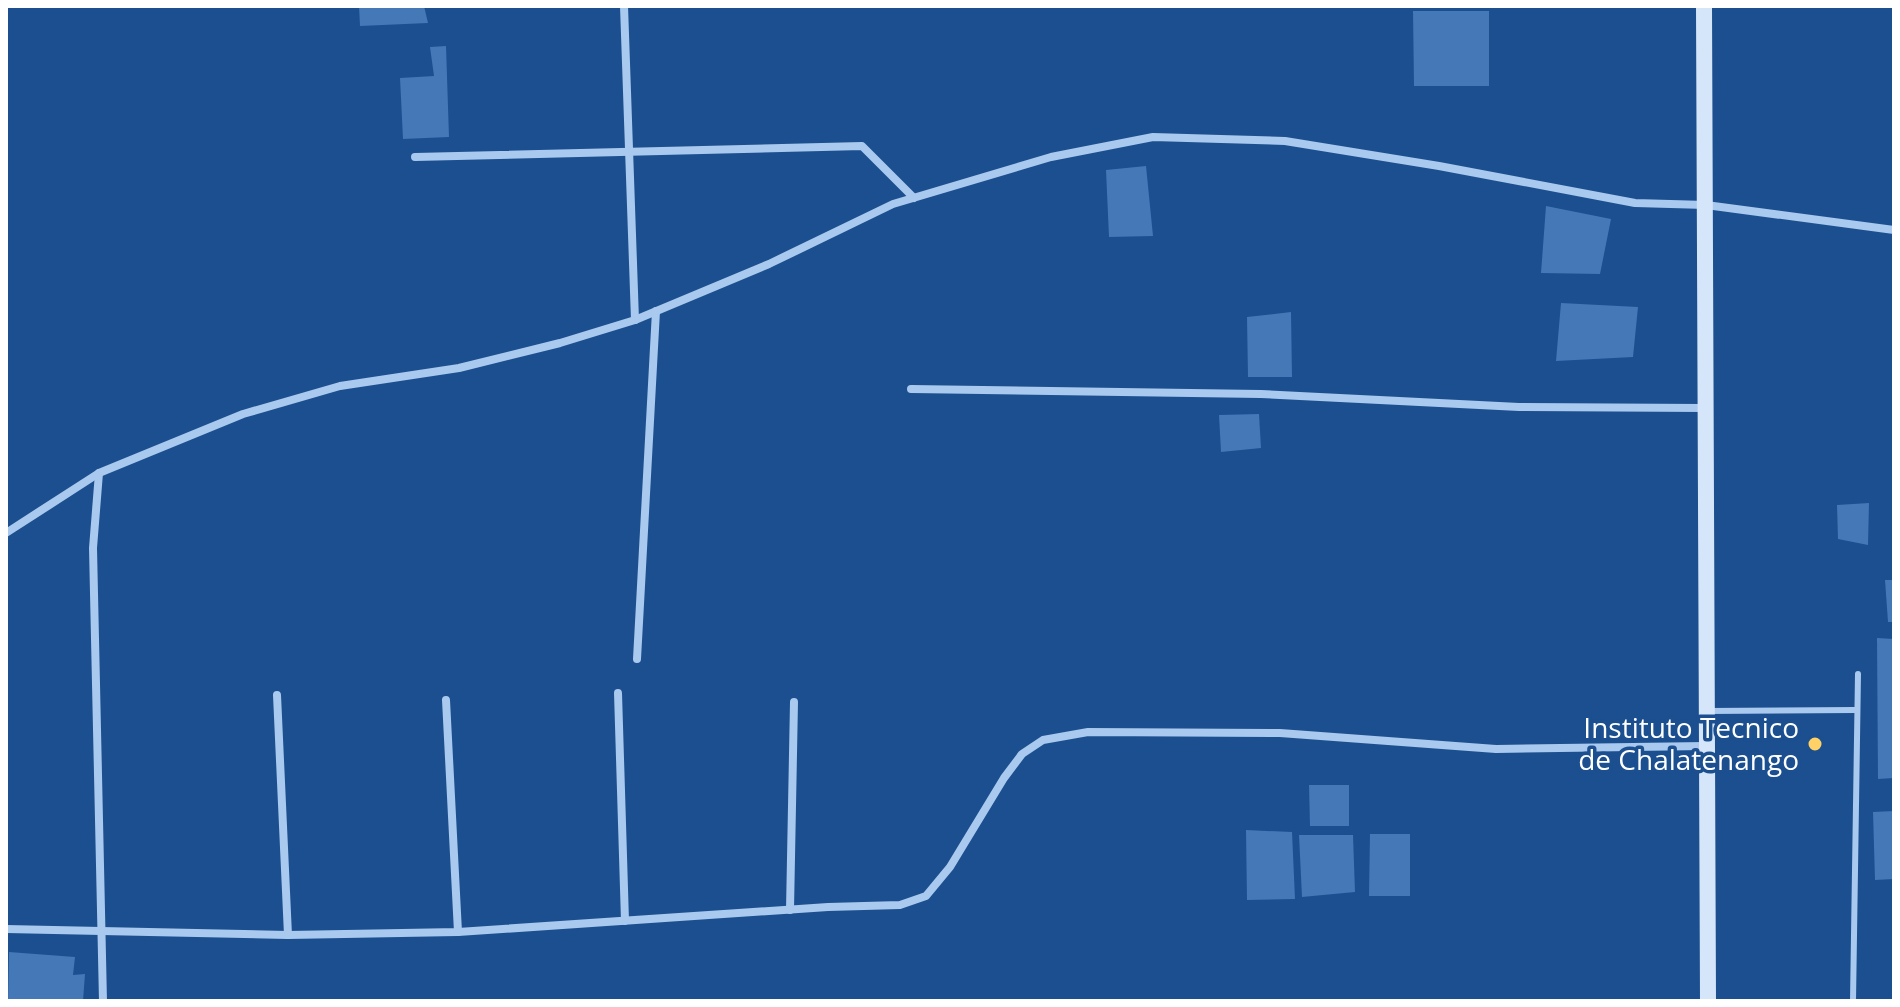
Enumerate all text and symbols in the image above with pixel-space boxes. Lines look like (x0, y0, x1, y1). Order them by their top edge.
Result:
place label: Instituto Tecnico de Chalatenango (1578, 708, 1799, 778)
marker: Instituto Tecnico de Chalatenango (1806, 735, 1824, 753)

